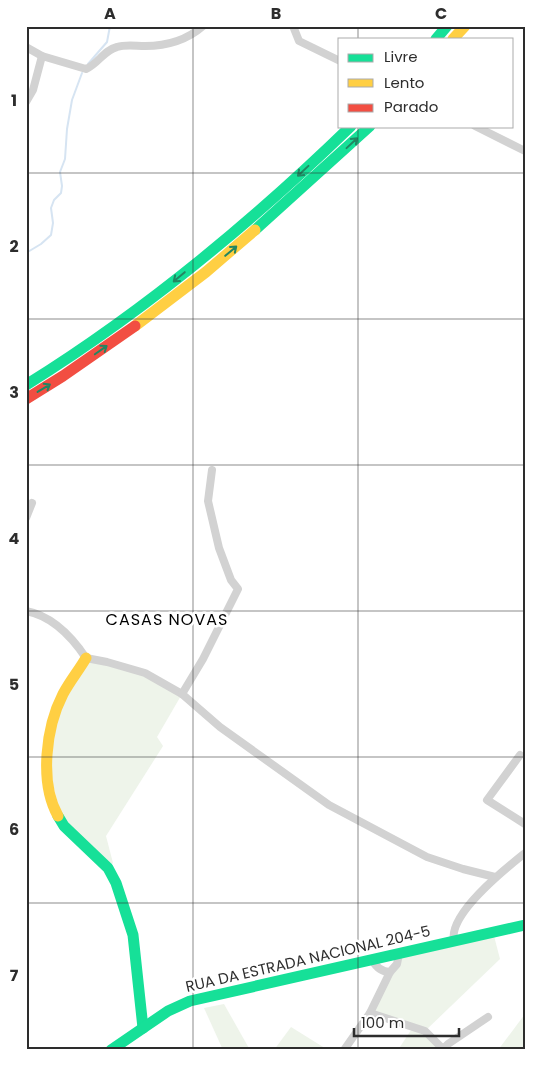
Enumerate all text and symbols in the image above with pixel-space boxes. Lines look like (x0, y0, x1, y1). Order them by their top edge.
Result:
text: A (104, 2, 116, 25)
text: B (271, 2, 281, 25)
text: C (435, 2, 447, 25)
legend (338, 38, 514, 128)
text: Livre (384, 46, 417, 67)
text: Lento (384, 72, 424, 93)
text: 1 (11, 89, 17, 112)
text: Parado (384, 96, 438, 117)
one-way arrow (345, 137, 358, 149)
one-way arrow (296, 165, 309, 177)
text: 2 (9, 235, 19, 258)
one-way arrow (224, 246, 237, 257)
one-way arrow (173, 272, 186, 283)
one-way arrow (94, 345, 108, 355)
text: 3 (9, 381, 19, 404)
one-way arrow (36, 383, 50, 393)
text: 4 (9, 527, 20, 550)
district label: CASAS NOVAS (106, 608, 228, 631)
text: 5 (9, 673, 19, 696)
text: 6 (9, 818, 19, 841)
street label: RUA DA ESTRADA NACIONAL 204-5 (183, 920, 432, 997)
text: 7 (10, 964, 19, 987)
scale bar (354, 1006, 458, 1038)
text: 100 m (361, 1012, 404, 1033)

